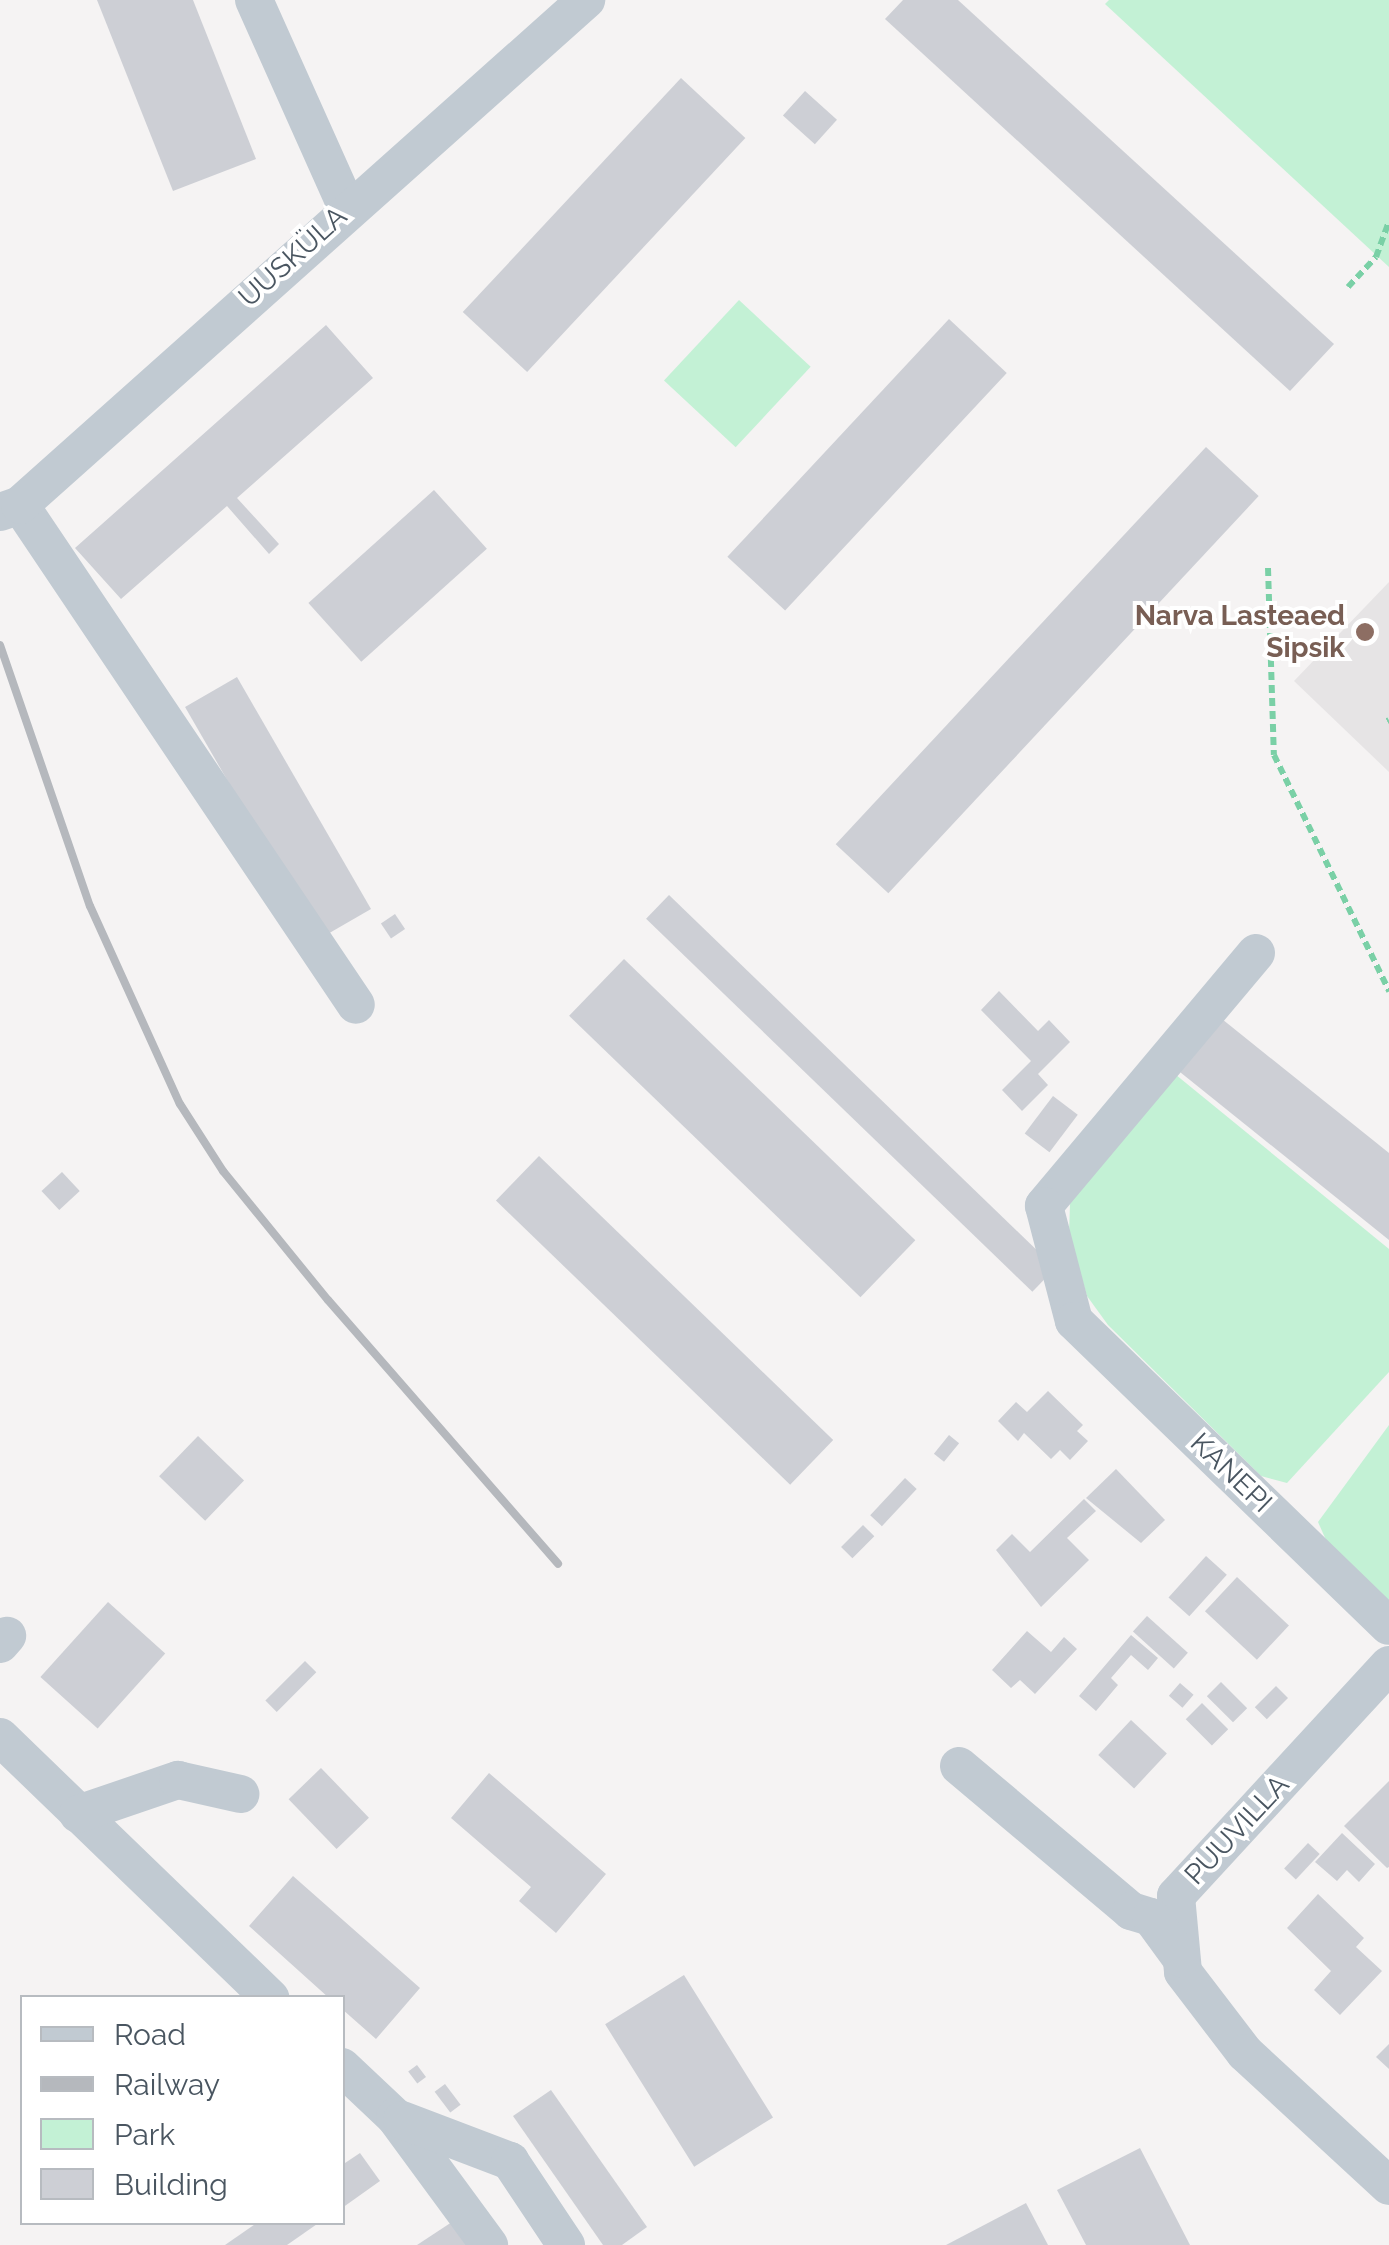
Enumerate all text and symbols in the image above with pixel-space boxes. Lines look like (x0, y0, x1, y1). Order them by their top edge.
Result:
street label: UUSKÜLA (232, 200, 354, 314)
place label: Narva Lasteaed Sipsik (1135, 599, 1345, 665)
marker: Narva Lasteaed Sipsik (1354, 621, 1376, 643)
street label: KANEPI (1183, 1426, 1279, 1520)
street label: PUUVILLA (1178, 1768, 1296, 1892)
legend (20, 1995, 345, 2225)
text: Road (114, 2017, 186, 2052)
text: Railway (114, 2067, 220, 2102)
text: Park (114, 2117, 175, 2152)
text: Building (114, 2167, 228, 2202)

